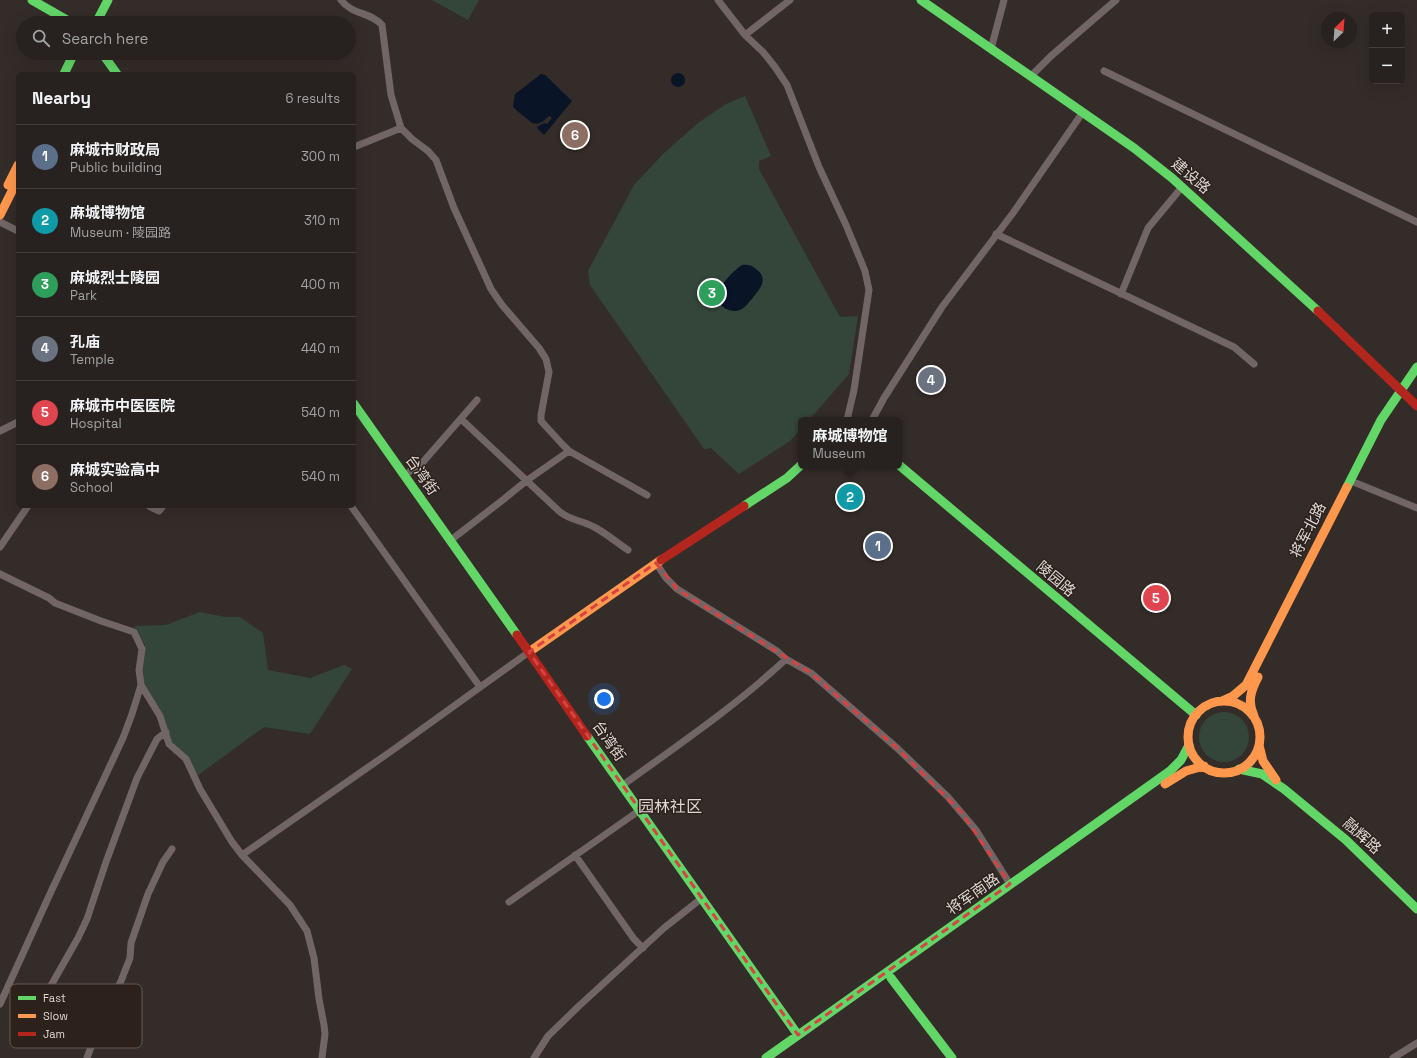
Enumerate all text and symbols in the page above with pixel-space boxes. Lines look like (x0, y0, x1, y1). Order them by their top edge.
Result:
north arrow (1321, 12, 1357, 48)
map controls (1369, 12, 1405, 84)
button: + (1369, 12, 1405, 48)
search box (16, 16, 356, 60)
icon: search (30, 27, 52, 49)
text: Search here (62, 29, 148, 48)
button: − (1369, 48, 1405, 84)
text: Nearby (32, 87, 91, 109)
text: 6 results (286, 90, 340, 107)
pin: 6 (562, 120, 588, 150)
text: 麻城市财政局 (70, 140, 160, 159)
text: 1 (42, 148, 48, 165)
text: 300 m (301, 148, 340, 165)
street label: 建设路 (1168, 154, 1215, 197)
text: Public building (70, 159, 162, 176)
text: 麻城博物馆 (70, 203, 145, 222)
text: 2 (41, 212, 49, 229)
text: 310 m (304, 212, 340, 229)
text: Museum · 陵园路 (70, 224, 171, 241)
text: 麻城烈士陵园 (70, 268, 160, 287)
text: 3 (41, 276, 49, 293)
text: 400 m (301, 276, 340, 293)
pin: 3 (699, 278, 725, 308)
text: Park (70, 287, 97, 304)
text: 孔庙 (70, 332, 100, 351)
text: 4 (41, 340, 49, 357)
text: 440 m (301, 340, 340, 357)
text: Temple (70, 351, 114, 368)
pin: 4 (918, 365, 944, 395)
text: 麻城市中医医院 (70, 396, 175, 415)
text: 5 (41, 404, 49, 421)
text: 540 m (301, 404, 340, 421)
text: Hospital (70, 415, 122, 432)
popup (798, 417, 902, 469)
text: 麻城博物馆 (812, 426, 888, 445)
text: Museum (812, 445, 865, 462)
street label: 台湾街 (402, 451, 443, 499)
text: 麻城实验高中 (70, 460, 160, 479)
text: 6 (41, 468, 49, 485)
text: 540 m (301, 468, 340, 485)
text: School (70, 479, 113, 496)
pin: 2 (837, 482, 863, 512)
street label: 将军北路 (1285, 499, 1330, 561)
pin: 1 (865, 531, 891, 561)
street label: 陵园路 (1033, 557, 1080, 600)
pin: 5 (1143, 583, 1169, 613)
your location (594, 689, 614, 709)
street label: 台湾街 (589, 717, 630, 765)
district label: 园林社区 (638, 796, 702, 817)
street label: 融辉路 (1339, 814, 1385, 858)
street label: 将军南路 (943, 869, 1003, 919)
legend (10, 984, 142, 1048)
text: Fast (43, 991, 66, 1005)
text: Slow (43, 1009, 68, 1023)
text: Jam (43, 1027, 65, 1041)

